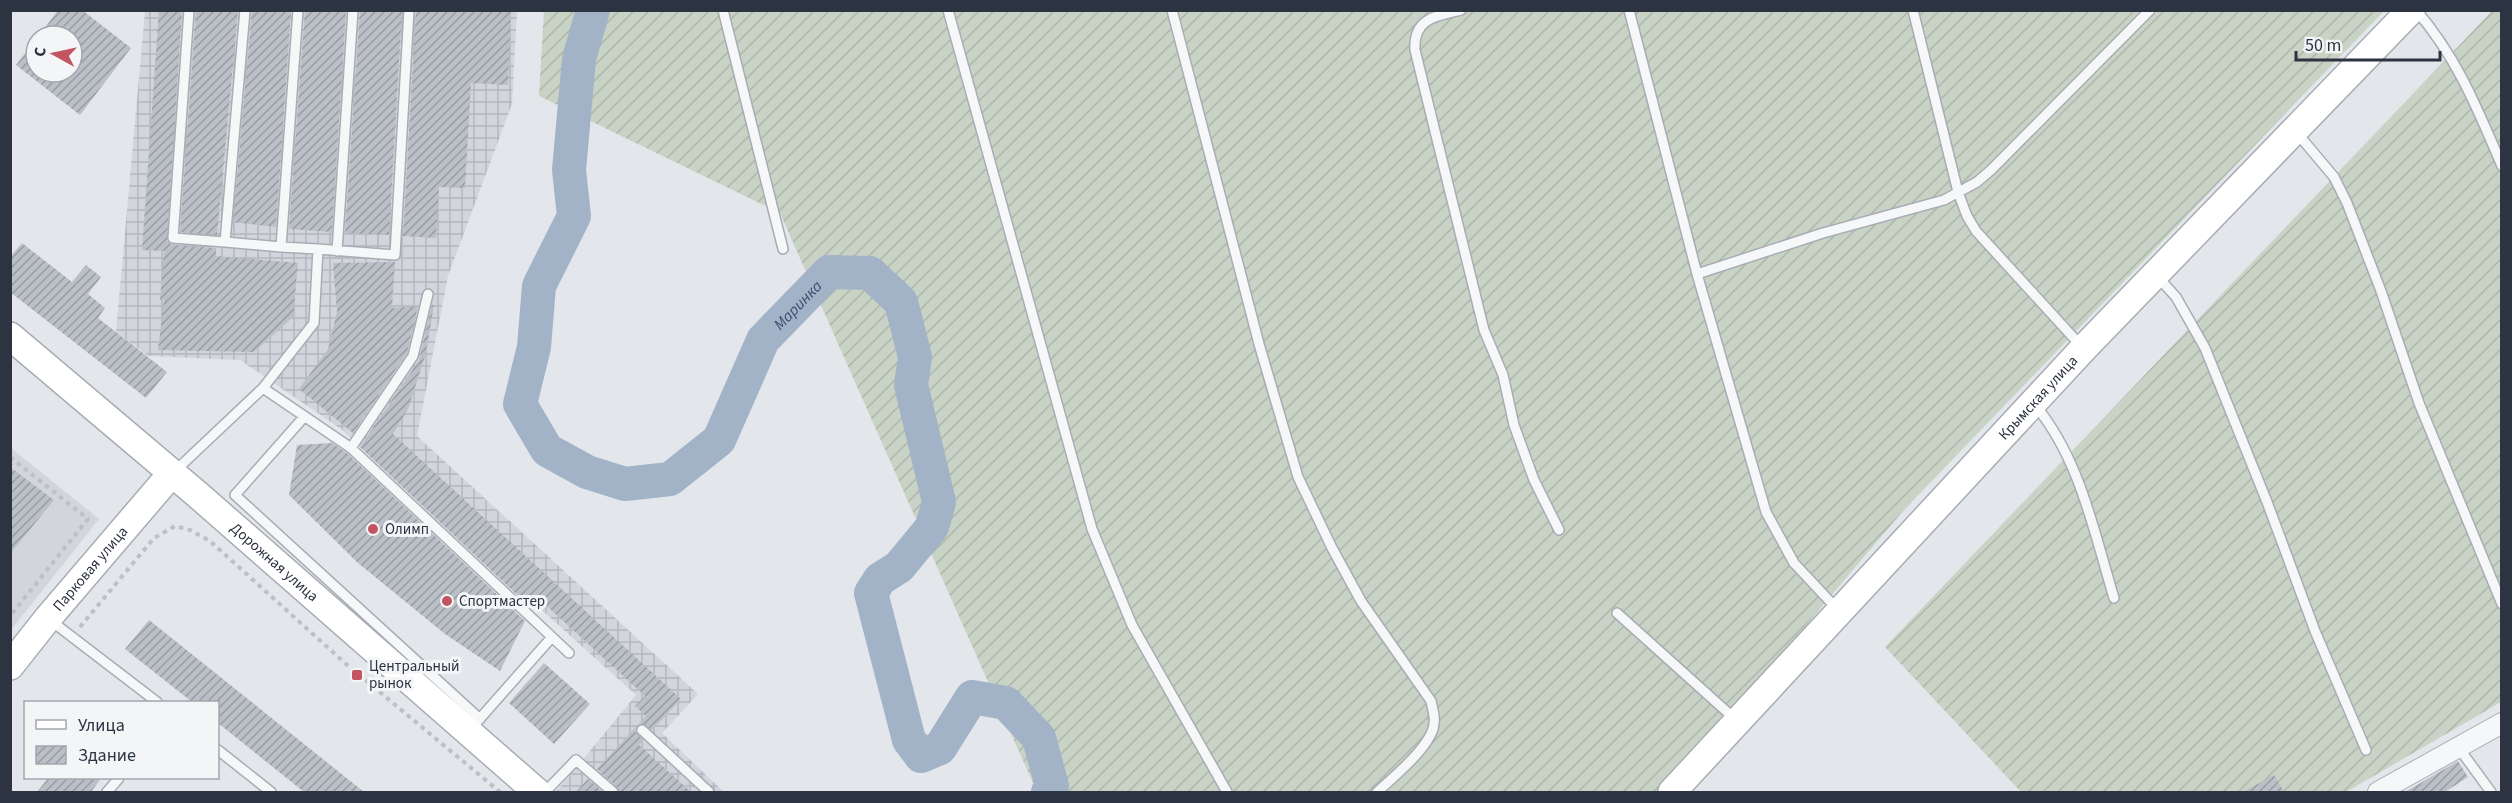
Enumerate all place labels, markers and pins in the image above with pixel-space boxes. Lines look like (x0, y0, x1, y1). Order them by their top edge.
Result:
place label: Олимп (385, 519, 429, 540)
marker: Олимп (366, 522, 380, 536)
place label: Спортмастер (459, 591, 545, 612)
marker: Спортмастер (440, 594, 454, 608)
place label: Центральный рынок (369, 656, 460, 694)
marker: Центральный рынок (350, 668, 364, 682)

